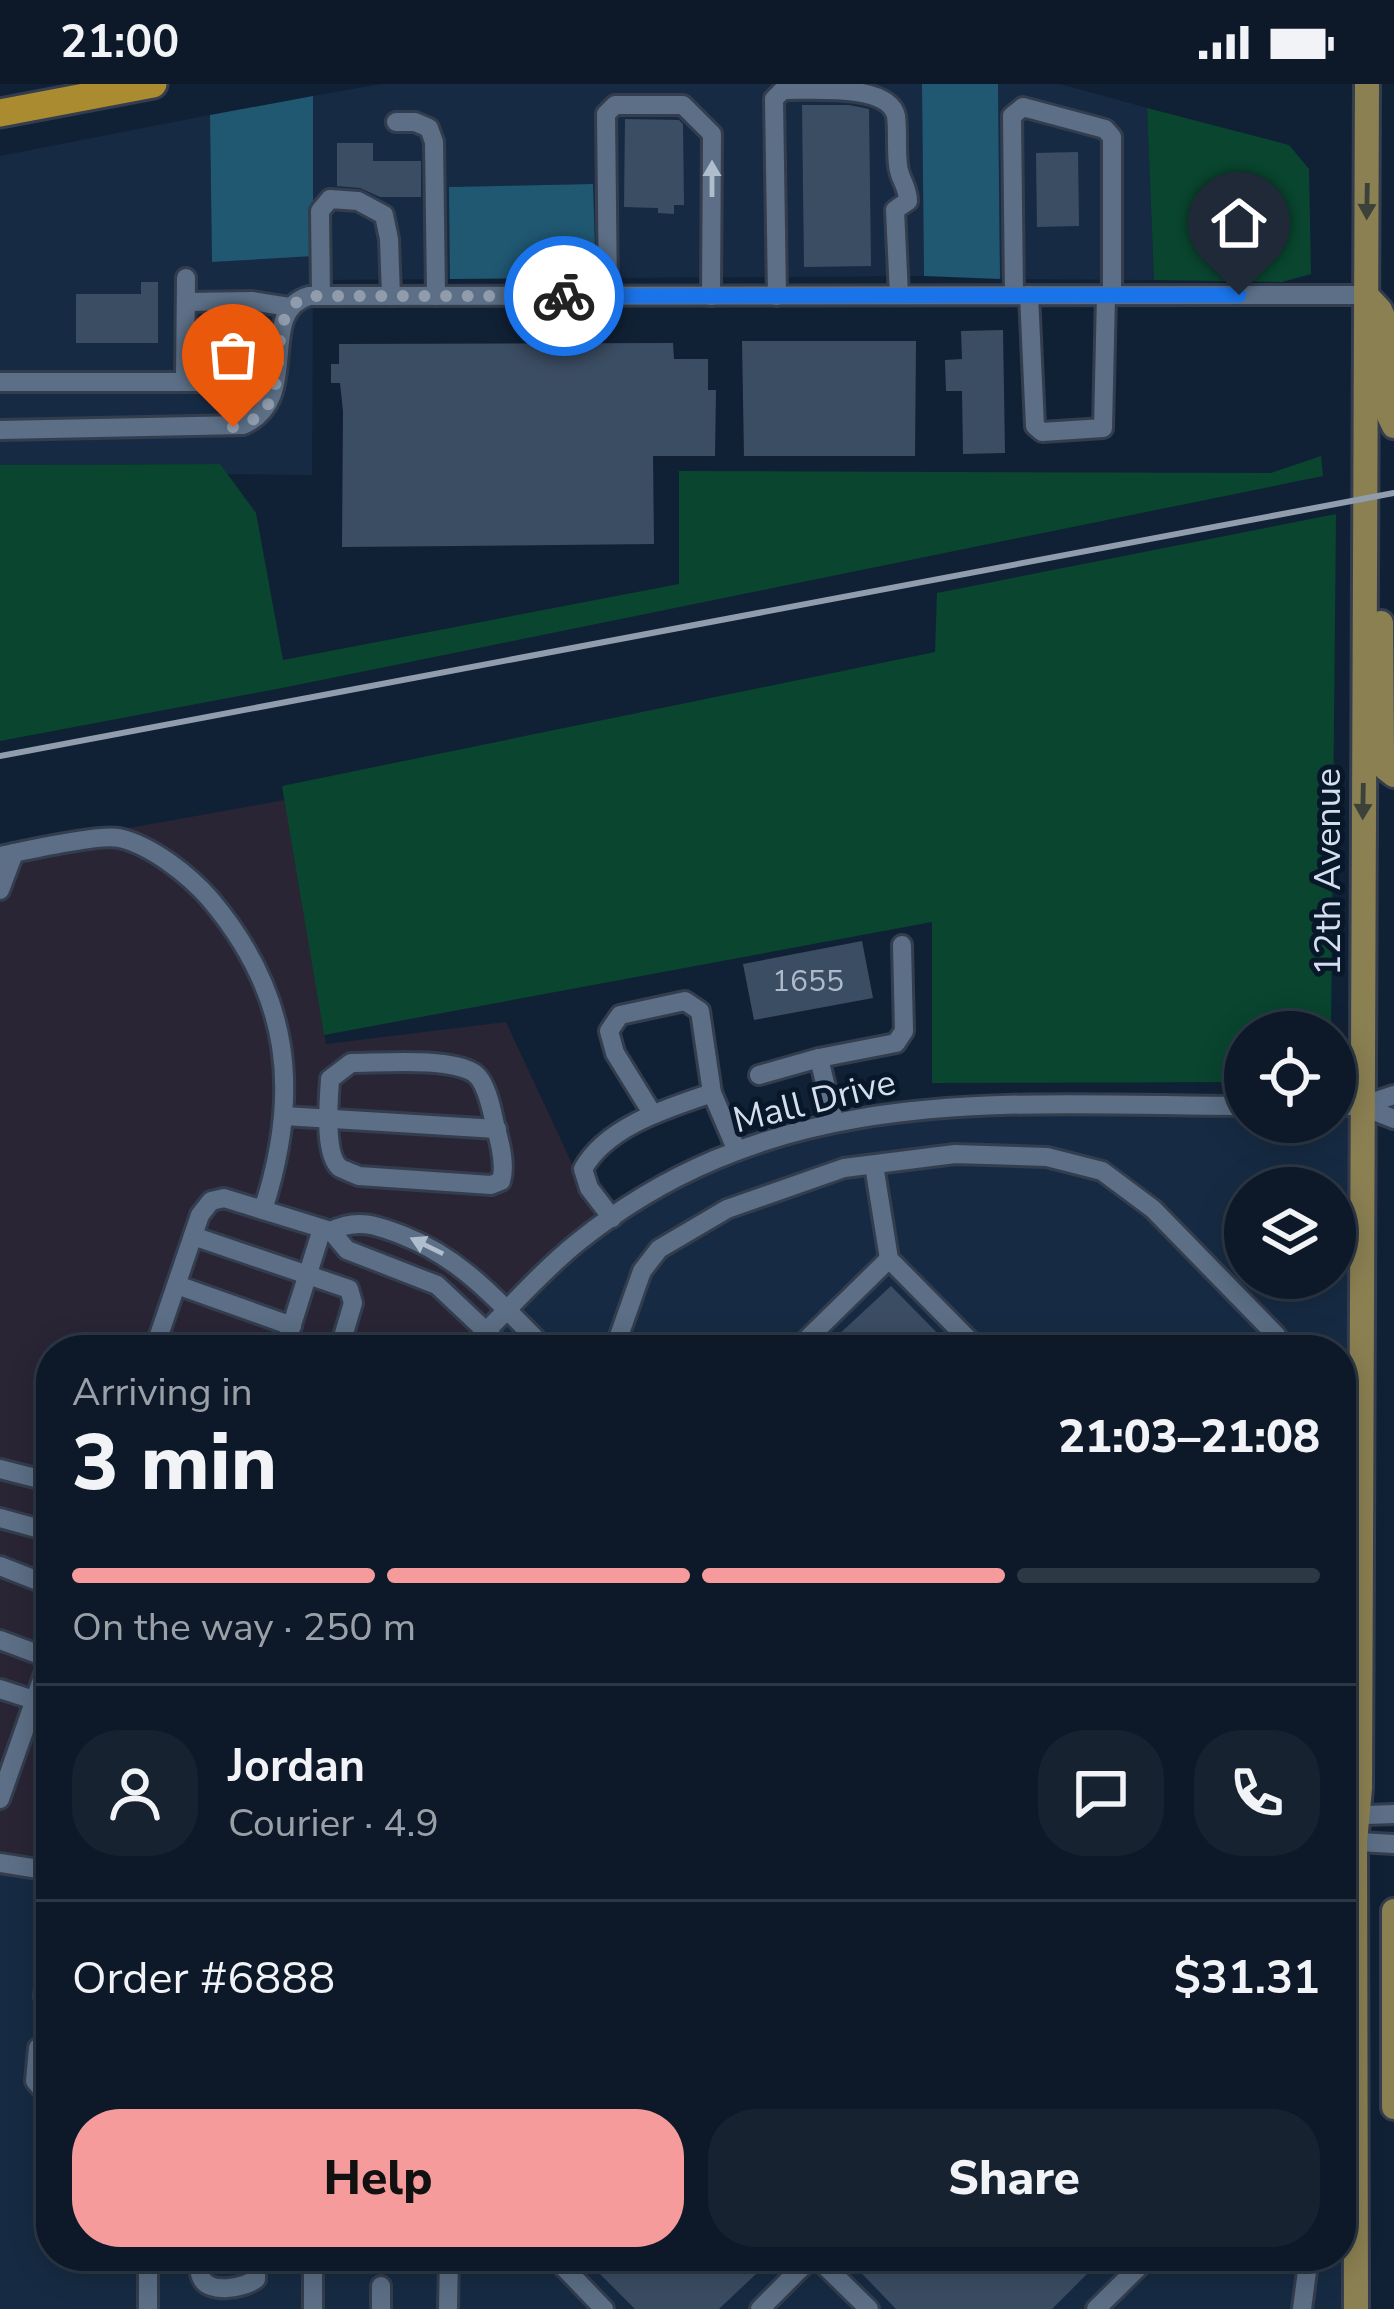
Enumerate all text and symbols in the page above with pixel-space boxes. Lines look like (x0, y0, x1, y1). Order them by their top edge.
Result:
text: 21:00 (60, 12, 179, 73)
one-way arrow (702, 159, 722, 197)
pin (1188, 172, 1290, 295)
one-way arrow (1357, 183, 1376, 221)
icon: home (1206, 190, 1272, 256)
courier (504, 236, 624, 356)
icon: bike (531, 263, 597, 329)
pin (182, 304, 284, 427)
icon: bag (200, 322, 266, 388)
street label: 12th Avenue (1304, 768, 1353, 976)
one-way arrow (1353, 783, 1372, 821)
house number: 1655 (772, 961, 844, 1002)
map controls (1224, 1011, 1356, 1299)
button: locate (1224, 1011, 1356, 1143)
street label: Mall Drive (728, 1058, 901, 1145)
button: layers (1224, 1167, 1356, 1299)
one-way arrow (410, 1237, 444, 1257)
text: Arriving in (72, 1366, 253, 1419)
text: 21:03–21:08 (1058, 1407, 1320, 1468)
text: 3 min (72, 1410, 277, 1517)
text: On the way · 250 m (72, 1601, 416, 1654)
button: person (72, 1730, 198, 1856)
button: chat (1038, 1730, 1164, 1856)
button: phone (1194, 1730, 1320, 1856)
text: Jordan (228, 1736, 365, 1797)
text: Courier · 4.9 (228, 1797, 439, 1850)
text: Order #6888 (72, 1948, 335, 2009)
text: $31.31 (1174, 1948, 1320, 2009)
button: Help (72, 2109, 684, 2247)
button: Share (708, 2109, 1320, 2247)

